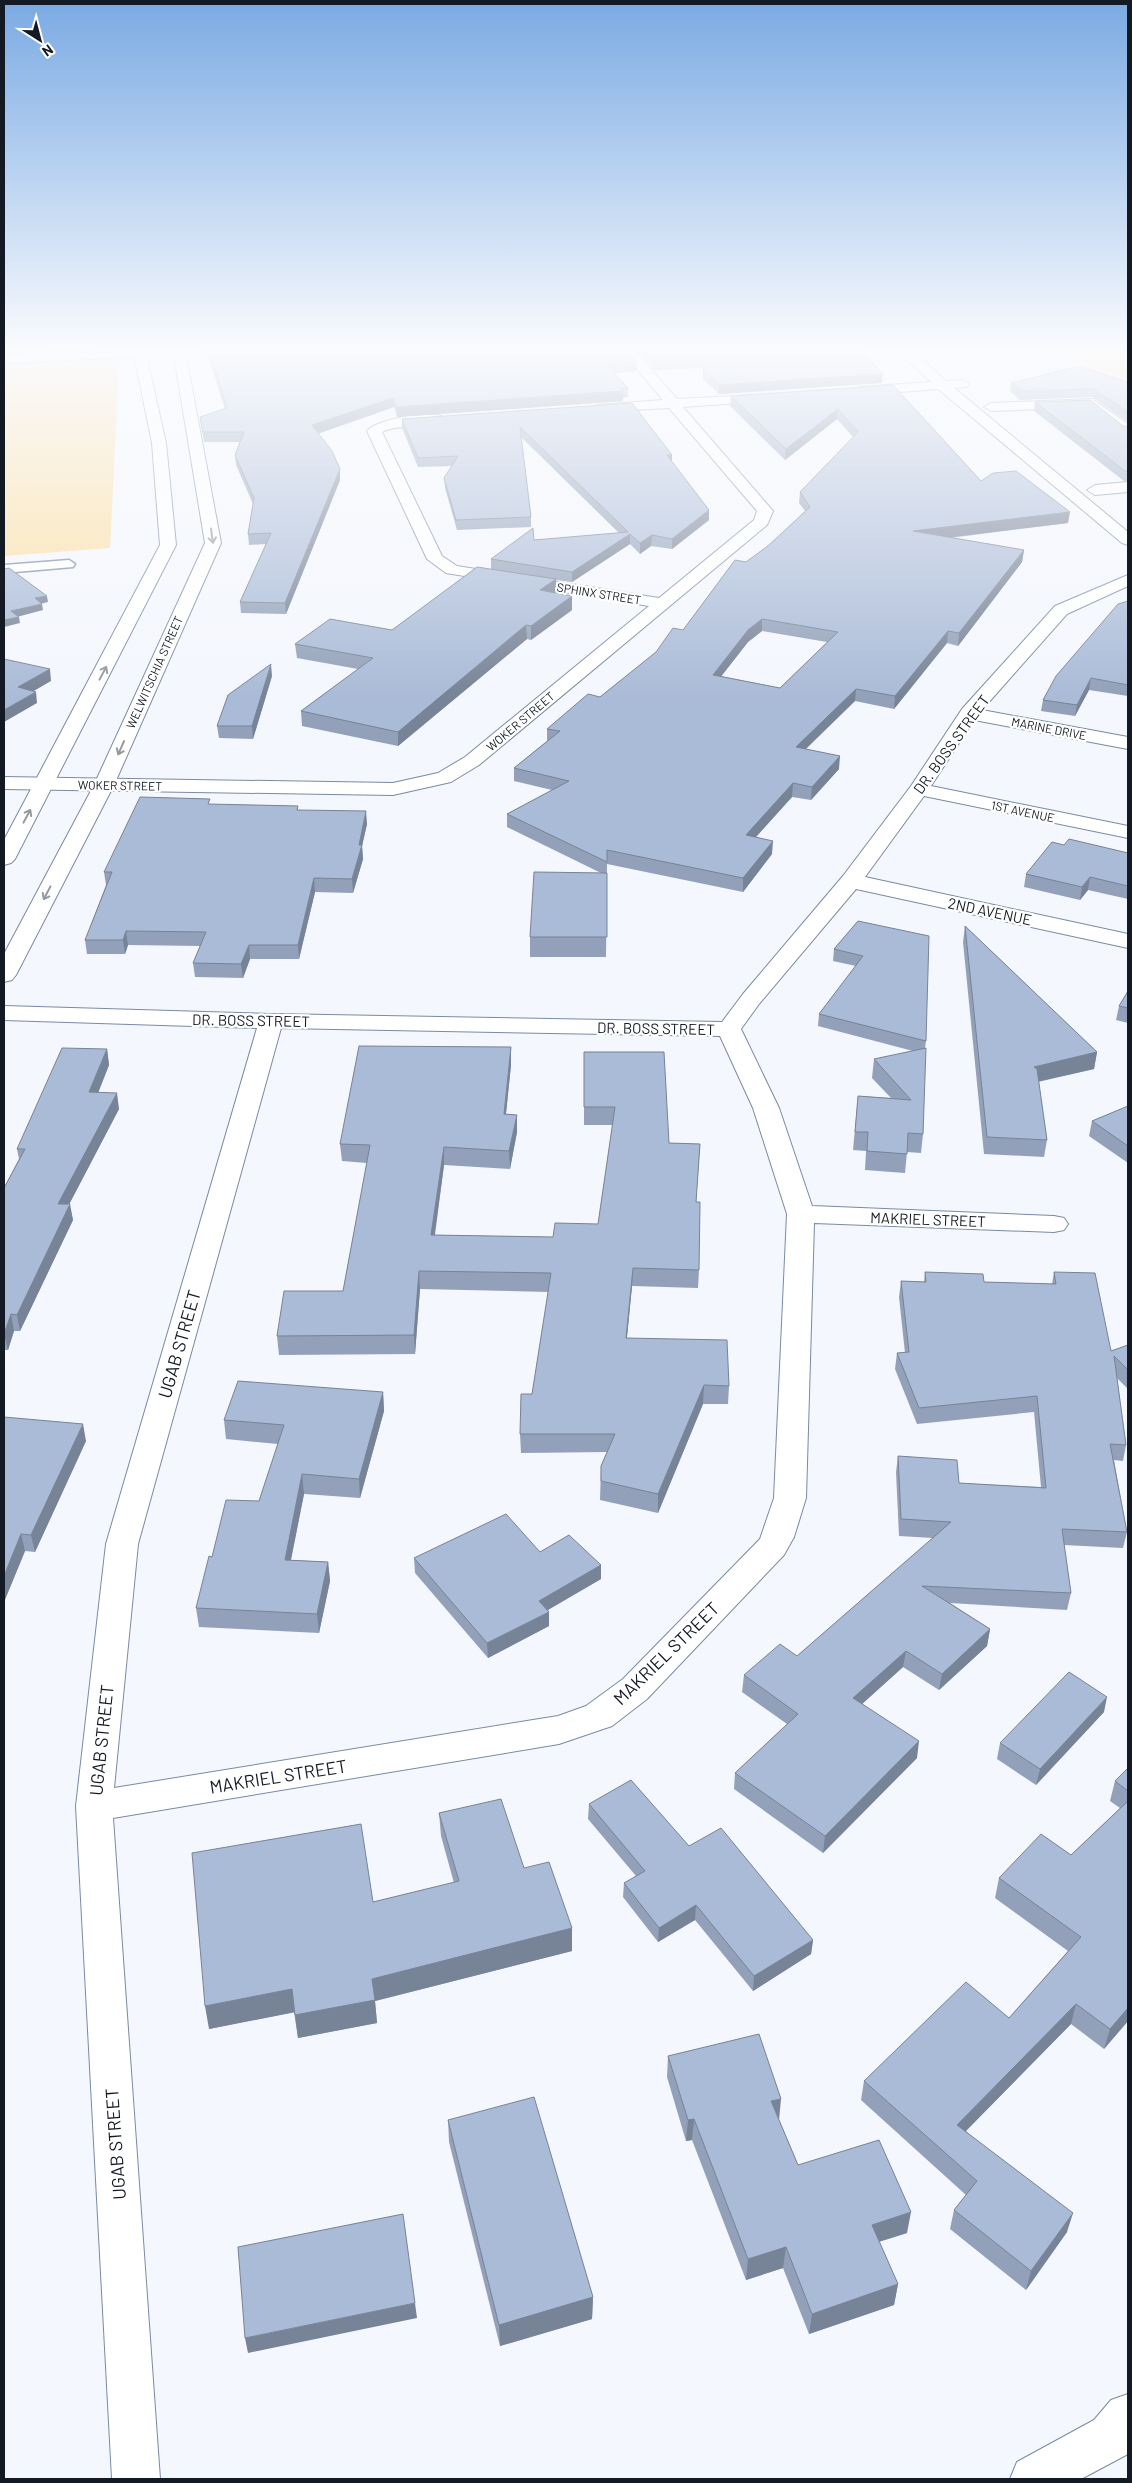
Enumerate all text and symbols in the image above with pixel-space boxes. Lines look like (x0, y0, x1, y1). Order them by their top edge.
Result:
north arrow (15, 15, 65, 65)
text: N (39, 41, 57, 61)
one-way arrow (207, 527, 217, 543)
street label: SPHINX STREET (556, 579, 642, 607)
street label: WELWITSCHIA STREET (123, 613, 185, 730)
one-way arrow (98, 665, 108, 680)
street label: WOKER STREET (483, 688, 557, 753)
street label: DR. BOSS STREET (909, 691, 993, 797)
street label: MARINE DRIVE (1010, 714, 1088, 742)
one-way arrow (115, 740, 125, 755)
street label: WOKER STREET (78, 777, 162, 793)
street label: 1ST AVENUE (990, 797, 1056, 825)
one-way arrow (23, 809, 32, 824)
one-way arrow (42, 885, 51, 900)
street label: 2ND AVENUE (946, 893, 1034, 929)
street label: DR. BOSS STREET (192, 1010, 310, 1030)
street label: DR. BOSS STREET (597, 1018, 715, 1038)
street label: MAKRIEL STREET (870, 1208, 986, 1230)
street label: UGAB STREET (153, 1287, 205, 1401)
street label: MAKRIEL STREET (609, 1597, 723, 1709)
street label: UGAB STREET (84, 1683, 118, 1797)
street label: MAKRIEL STREET (208, 1754, 348, 1798)
street label: UGAB STREET (100, 2088, 130, 2200)

